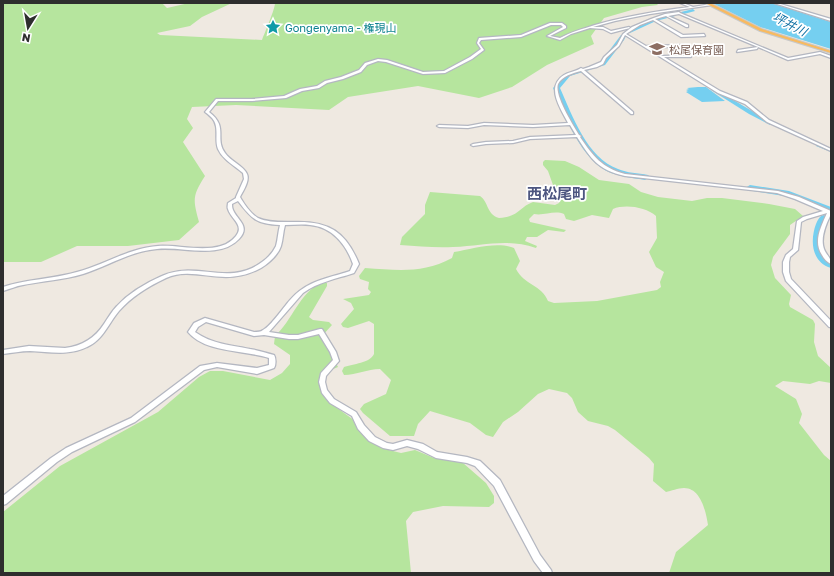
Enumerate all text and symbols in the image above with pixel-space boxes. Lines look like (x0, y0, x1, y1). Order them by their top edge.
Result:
north arrow (8, 8, 48, 48)
water label: 坪井川 (771, 9, 811, 40)
place icon: Gongenyama - 権現山 (264, 18, 282, 36)
place label: Gongenyama - 権現山 (285, 21, 396, 34)
text: N (21, 31, 31, 45)
school or university icon: 松尾保育園 (648, 40, 666, 58)
place label: 松尾保育園 (669, 43, 724, 56)
district label: 西松尾町 (527, 184, 587, 202)

